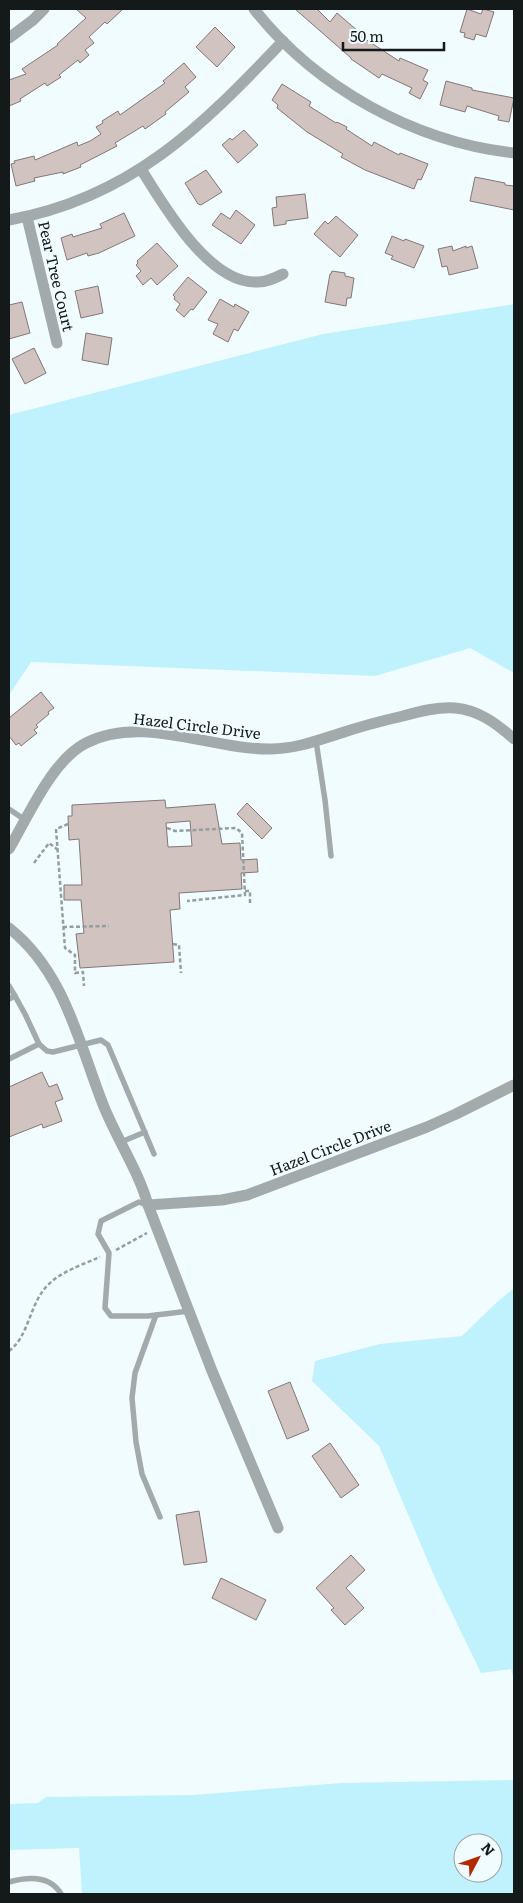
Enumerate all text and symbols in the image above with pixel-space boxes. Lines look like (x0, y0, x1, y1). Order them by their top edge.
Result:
scale bar (343, 20, 444, 52)
text: 50 m (350, 24, 384, 47)
street label: Pear Tree Court (33, 218, 81, 334)
street label: Hazel Circle Drive (132, 706, 262, 744)
street label: Hazel Circle Drive (266, 1113, 394, 1181)
north arrow (453, 1833, 503, 1883)
text: N (477, 1838, 500, 1860)

